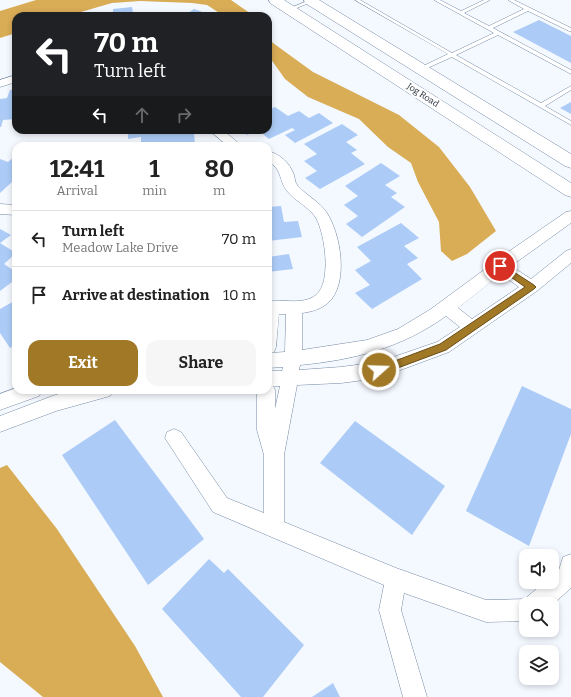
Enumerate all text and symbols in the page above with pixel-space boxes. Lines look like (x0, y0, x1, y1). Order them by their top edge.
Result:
text: 70 m (94, 26, 158, 59)
icon: left (28, 28, 80, 80)
text: Turn left (94, 60, 166, 82)
street label: Jog Road (404, 80, 441, 109)
icon: left (89, 104, 111, 126)
icon: ahead (131, 104, 153, 126)
icon: right (173, 104, 195, 126)
text: 12:41 (50, 155, 104, 183)
text: 1 (149, 155, 160, 183)
text: 80 (204, 155, 234, 183)
text: Arrival (56, 183, 98, 198)
text: min (142, 183, 167, 198)
text: m (213, 183, 226, 198)
text: Turn left (62, 222, 124, 240)
icon: left (28, 228, 50, 250)
text: 70 m (222, 230, 256, 248)
text: Meadow Lake Drive (62, 240, 178, 255)
pin (483, 249, 517, 283)
icon: arrive (489, 255, 511, 277)
icon: arrive (28, 284, 50, 306)
text: Arrive at destination (62, 286, 209, 304)
text: 10 m (223, 286, 256, 304)
button: Exit (28, 340, 138, 386)
button: Share (146, 340, 256, 386)
position arrow (358, 349, 400, 391)
map controls (519, 549, 559, 685)
button: sound (519, 549, 559, 589)
button: search (519, 597, 559, 637)
button: layers (519, 645, 559, 685)

